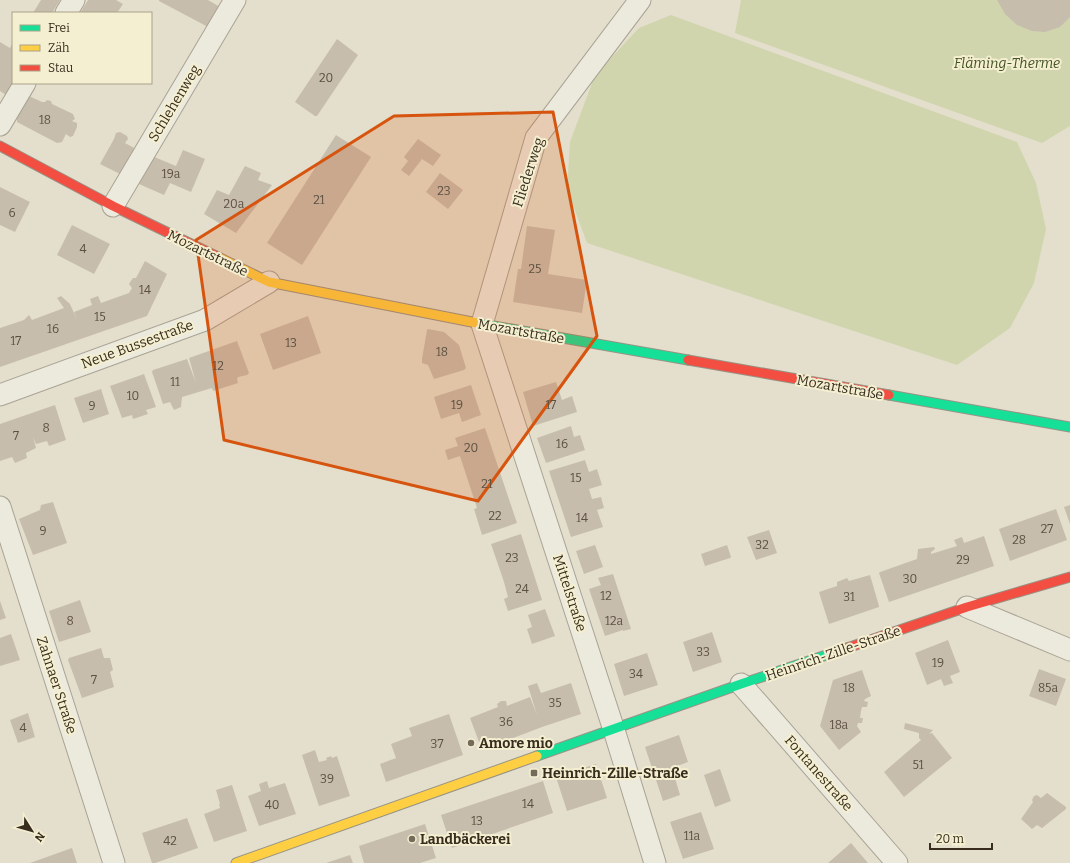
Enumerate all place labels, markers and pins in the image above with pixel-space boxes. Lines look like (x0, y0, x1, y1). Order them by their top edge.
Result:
place label: Amore mio (479, 735, 553, 752)
marker: Amore mio (466, 738, 476, 748)
place label: Heinrich-Zille-Straße (542, 765, 689, 782)
marker: Heinrich-Zille-Straße (529, 768, 539, 778)
place label: Landbäckerei (420, 831, 511, 848)
marker: Landbäckerei (407, 834, 417, 844)

